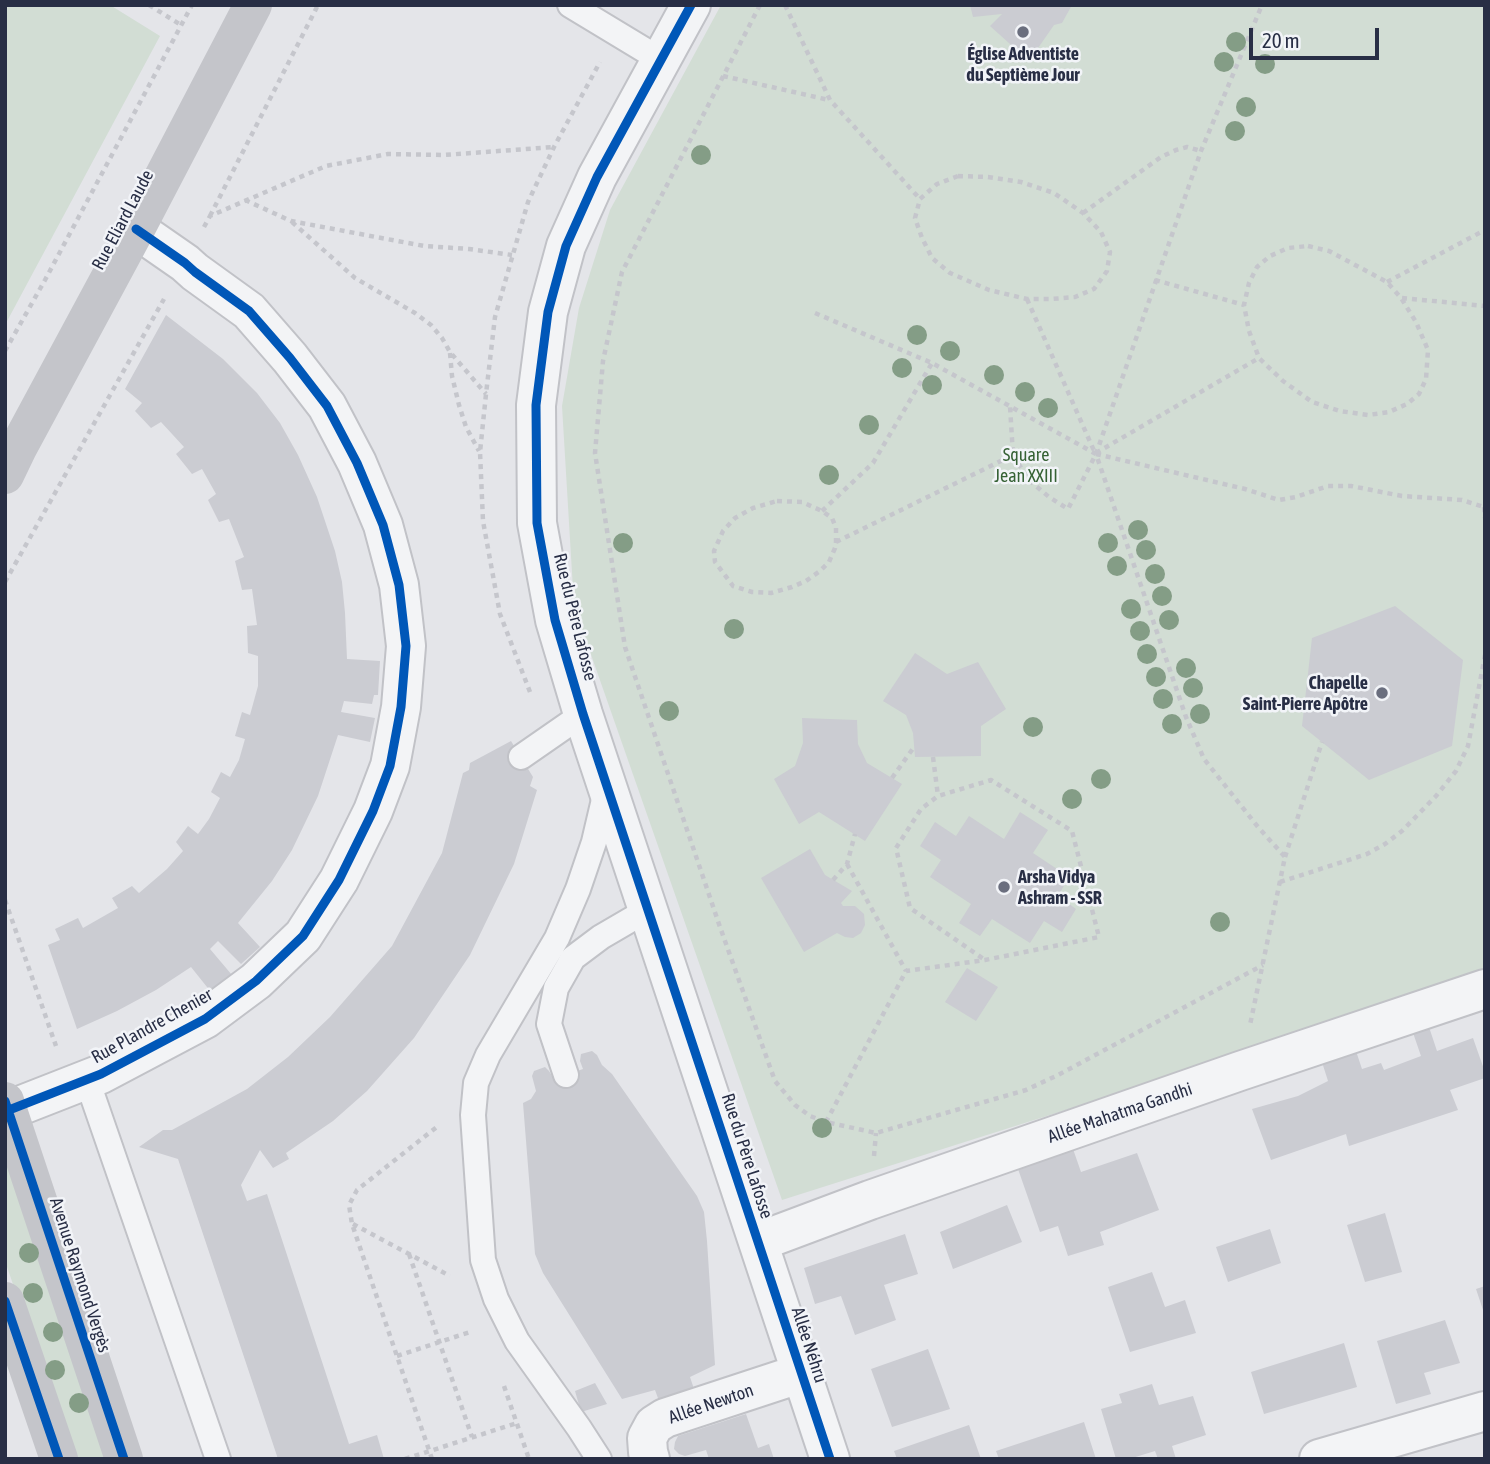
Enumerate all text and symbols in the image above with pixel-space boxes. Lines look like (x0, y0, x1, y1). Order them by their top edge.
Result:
scale bar (1252, 14, 1382, 58)
marker: Église Adventiste du Septième Jour (1015, 24, 1031, 40)
text: 20 m (1262, 28, 1300, 52)
place label: Église Adventiste du Septième Jour (966, 43, 1080, 86)
street label: Rue Eliard Laude (88, 166, 158, 274)
park label: Square Jean XXIII (994, 444, 1058, 486)
street label: Rue du Père Lafosse (549, 551, 601, 683)
place label: Chapelle Saint-Pierre Apôtre (1243, 672, 1368, 714)
marker: Chapelle Saint-Pierre Apôtre (1374, 685, 1390, 701)
place label: Arsha Vidya Ashram - SSR (1018, 866, 1102, 908)
marker: Arsha Vidya Ashram - SSR (996, 879, 1012, 895)
street label: Rue Plandre Chenier (88, 984, 216, 1068)
street label: Allée Mahatma Gandhi (1045, 1078, 1195, 1148)
street label: Rue du Père Lafosse (717, 1091, 777, 1221)
street label: Avenue Raymond Vergès (45, 1195, 115, 1355)
street label: Allée Néhru (787, 1304, 831, 1386)
street label: Allée Newton (666, 1379, 756, 1429)

